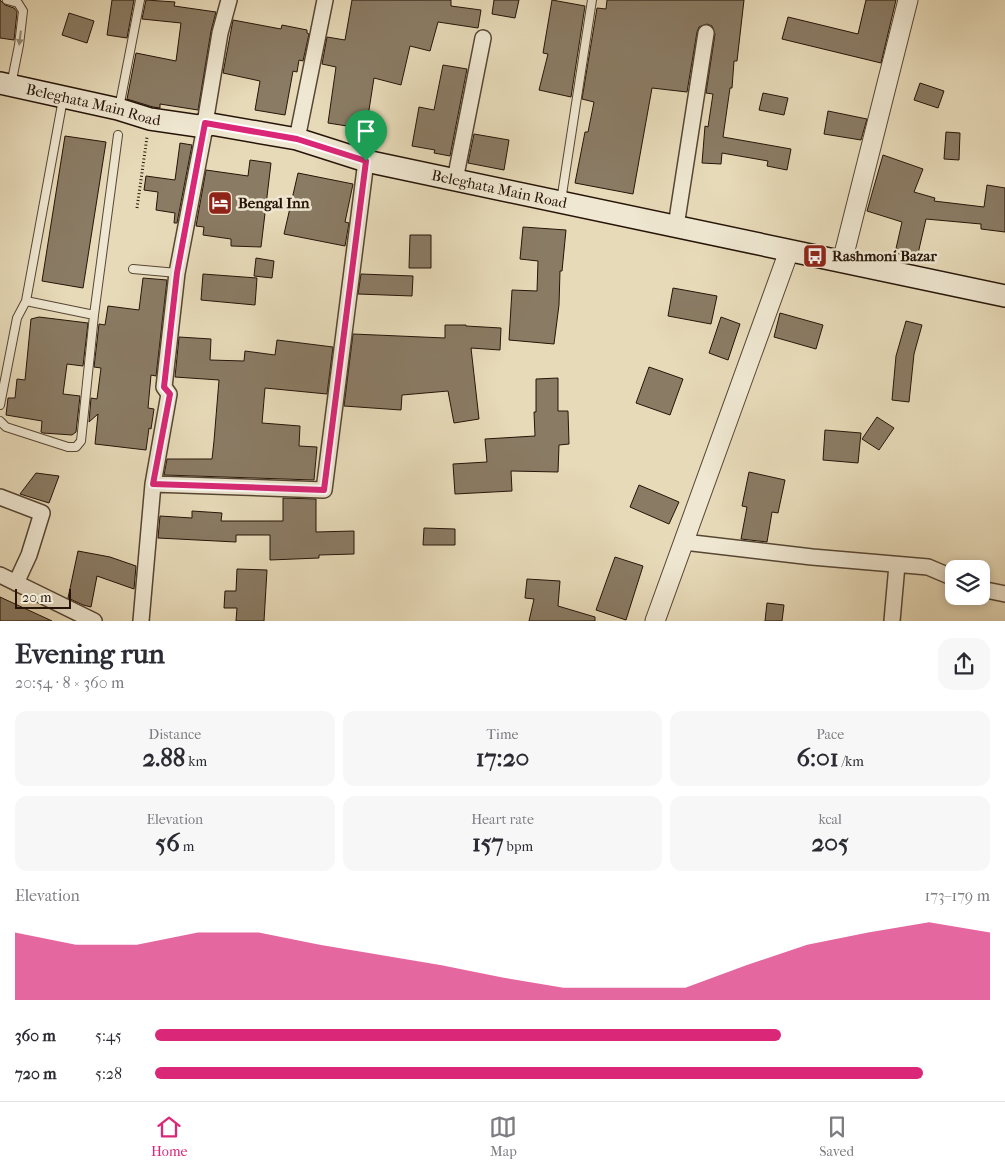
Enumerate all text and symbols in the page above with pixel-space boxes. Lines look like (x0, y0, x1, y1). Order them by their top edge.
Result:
one-way arrow (16, 30, 24, 46)
street label: Beleghata Main Road (24, 80, 163, 130)
pin (345, 110, 387, 161)
icon: arrive (352, 117, 380, 145)
street label: Beleghata Main Road (430, 166, 569, 212)
hotel icon: Bengal Inn (207, 190, 233, 216)
place label: Bengal Inn (238, 194, 310, 212)
bus stop icon: Rashmoni Bazar (802, 243, 828, 269)
place label: Rashmoni Bazar (832, 247, 937, 265)
map controls (945, 560, 990, 605)
button: layers (945, 560, 990, 605)
scale bar (15, 586, 71, 609)
text: 20 m (22, 589, 52, 606)
text: Evening run (15, 637, 165, 670)
button: share (938, 638, 990, 690)
text: 20:54 · 8 × 360 m (15, 673, 124, 692)
text: Distance (149, 726, 201, 743)
text: Time (487, 726, 518, 743)
text: Pace (816, 726, 844, 743)
text: 2.88 (143, 743, 185, 772)
text: 17:20 (476, 743, 529, 772)
text: 6:01 (796, 743, 839, 772)
text: km (185, 753, 207, 770)
text: /km (839, 753, 864, 770)
text: Elevation (147, 811, 203, 828)
text: Heart rate (471, 811, 534, 828)
text: kcal (818, 811, 842, 828)
text: 56 (155, 828, 180, 857)
text: 157 (472, 828, 504, 857)
text: 205 (811, 828, 849, 857)
text: m (180, 838, 194, 855)
text: bpm (504, 838, 533, 855)
text: Elevation (15, 886, 80, 905)
text: 173–179 m (924, 886, 990, 905)
text: 360 m (15, 1026, 56, 1045)
text: 5:45 (95, 1026, 122, 1045)
text: 720 m (15, 1064, 56, 1083)
text: 5:28 (95, 1064, 122, 1083)
tab: Home (151, 1113, 187, 1160)
tab: Map (489, 1113, 517, 1160)
tab: Saved (819, 1113, 854, 1160)

